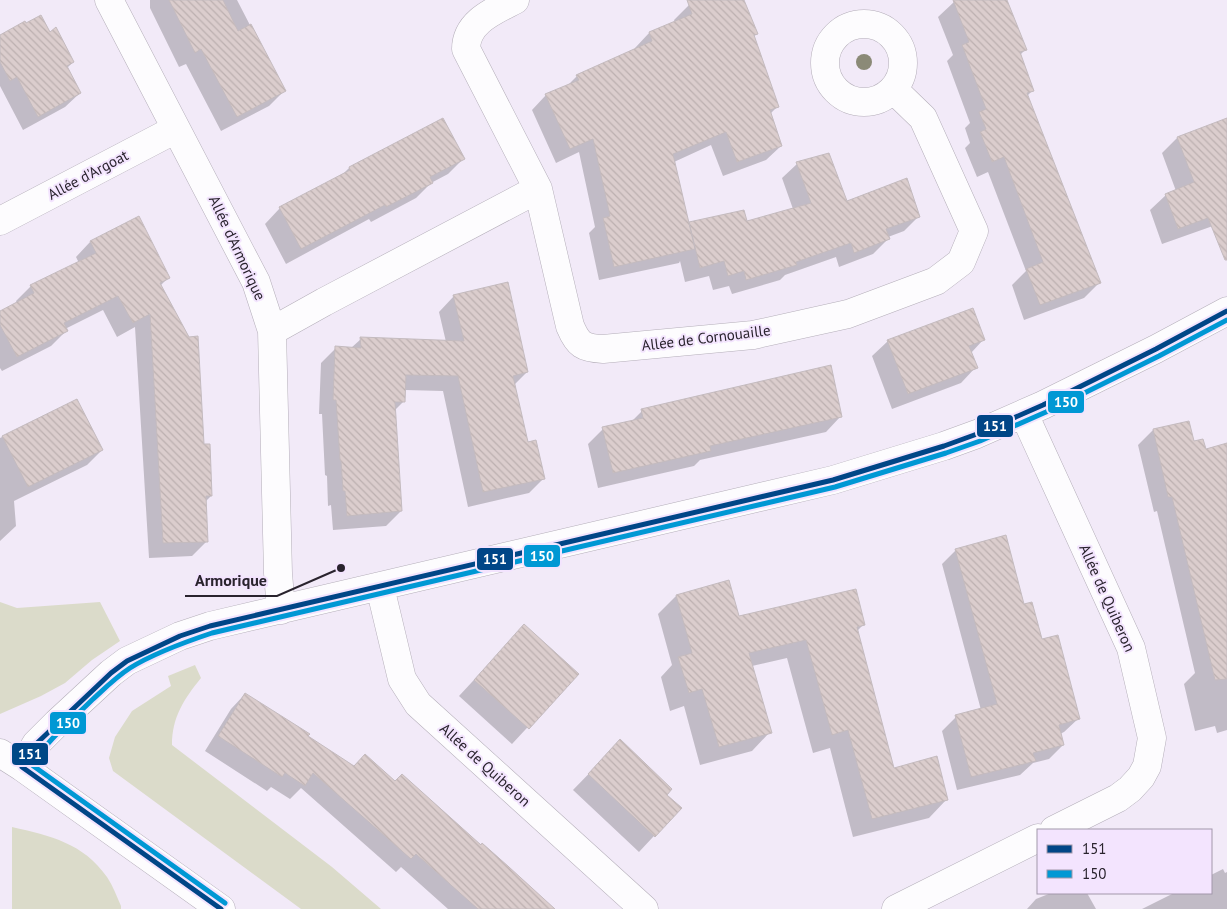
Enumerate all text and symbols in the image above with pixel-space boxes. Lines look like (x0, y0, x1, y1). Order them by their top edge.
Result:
street label: Allée d'Argoat (44, 145, 131, 204)
street label: Allée d'Armorique (205, 193, 270, 303)
street label: Allée de Cornouaille (640, 320, 771, 355)
line badge: 150 (1047, 390, 1085, 414)
text: 150 (1054, 393, 1078, 411)
line badge: 151 (976, 414, 1014, 438)
text: 151 (983, 417, 1007, 435)
street label: Allée de Quiberon (1075, 541, 1140, 655)
line badge: 150 (523, 544, 561, 568)
line badge: 151 (476, 547, 514, 571)
text: 150 (530, 547, 554, 565)
text: 151 (483, 550, 507, 568)
callout: Armorique (185, 565, 277, 596)
text: Armorique (195, 570, 267, 590)
line badge: 150 (49, 711, 87, 735)
text: 150 (56, 714, 80, 732)
street label: Allée de Quiberon (436, 719, 535, 810)
line badge: 151 (11, 742, 49, 766)
text: 151 (18, 745, 42, 763)
legend (1037, 829, 1212, 894)
text: 151 (1082, 839, 1107, 858)
text: 150 (1082, 864, 1107, 883)

